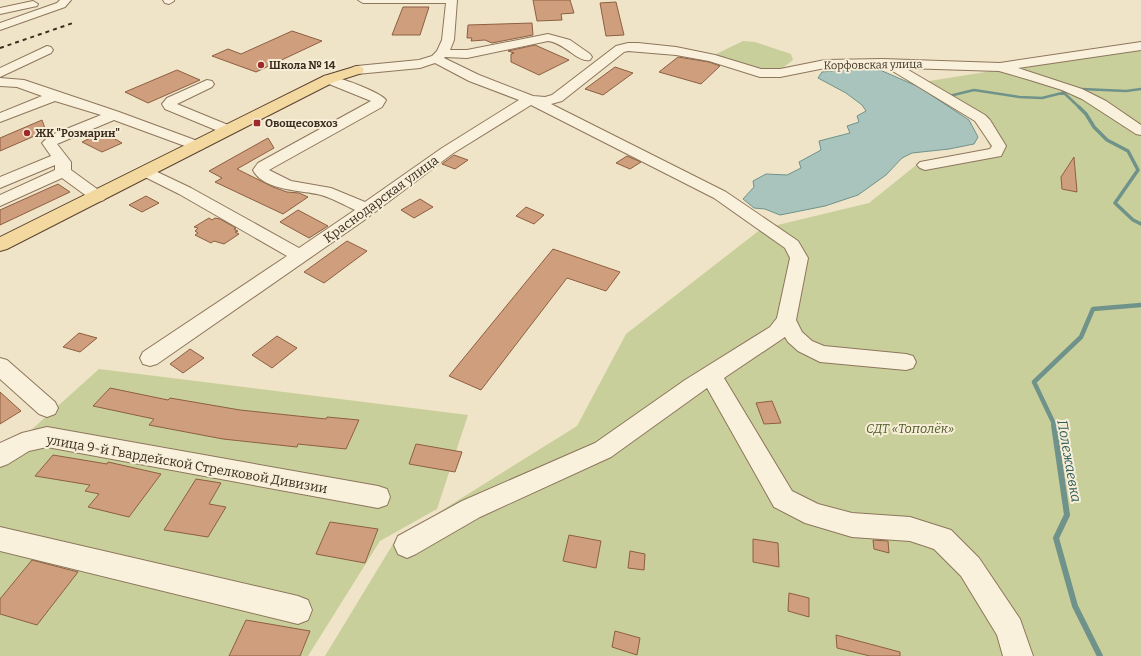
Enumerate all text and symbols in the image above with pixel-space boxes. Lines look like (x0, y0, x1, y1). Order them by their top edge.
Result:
street label: Корфовская улица (823, 58, 923, 72)
place label: Школа № 14 (269, 59, 336, 72)
marker: Школа № 14 (256, 60, 266, 70)
place label: Овощесовхоз (265, 117, 338, 130)
marker: Овощесовхоз (252, 118, 262, 128)
place label: ЖК "Розмарин" (35, 127, 120, 140)
marker: ЖК "Розмарин" (22, 128, 32, 138)
street label: Краснодарская улица (321, 152, 441, 246)
water label: Полежаевка (1053, 418, 1085, 504)
park label: СДТ «Тополёк» (866, 421, 954, 436)
street label: улица 9-й Гвардейской Стрелковой Дивизии (45, 432, 329, 496)

